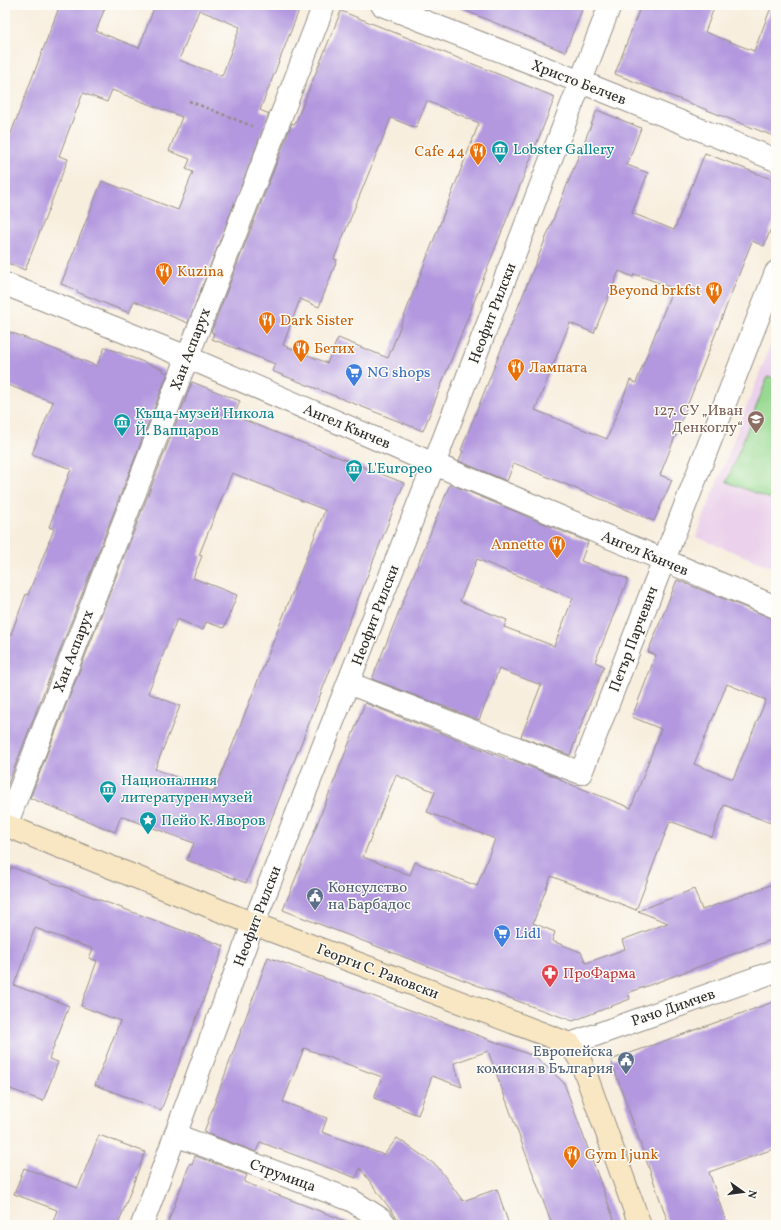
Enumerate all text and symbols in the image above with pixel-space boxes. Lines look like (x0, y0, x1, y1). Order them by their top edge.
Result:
street label: Христо Белчев (528, 56, 629, 111)
museum icon: Lobster Gallery (490, 139, 510, 164)
place label: Lobster Gallery (513, 140, 614, 161)
restaurant icon: Cafe 44 (468, 141, 488, 166)
place label: Cafe 44 (415, 142, 465, 163)
street label: Неофит Рилски (465, 260, 522, 367)
restaurant icon: Kuzina (154, 261, 174, 286)
place label: Kuzina (177, 262, 224, 283)
restaurant icon: Beyond brkfst (704, 280, 724, 305)
place label: Beyond brkfst (609, 281, 701, 302)
street label: Хан Аспарух (166, 305, 217, 394)
restaurant icon: Dark Sister (257, 310, 277, 335)
place label: Dark Sister (280, 311, 354, 332)
restaurant icon: Бетих (291, 338, 311, 363)
place label: Бетих (314, 339, 355, 360)
restaurant icon: Лампата (506, 357, 526, 382)
place label: Лампата (529, 358, 587, 379)
supermarket icon: NG shops (344, 362, 364, 387)
place label: NG shops (367, 363, 430, 384)
street label: Ангел Кънчев (299, 400, 393, 455)
place label: 127. СУ „Иван Денкоглу“ (654, 401, 743, 439)
place label: Къща-музей Никола Й. Вапцаров (135, 404, 274, 442)
school or university icon: 127. СУ „Иван Денкоглу“ (746, 409, 766, 434)
museum icon: Къща-музей Никола Й. Вапцаров (112, 412, 132, 437)
museum icon: L'Europeo (344, 458, 364, 483)
place label: L'Europeo (367, 459, 432, 480)
street label: Ангел Кънчев (597, 527, 691, 582)
restaurant icon: Annette (547, 534, 567, 559)
place label: Annette (491, 535, 544, 556)
street label: Неофит Рилски (348, 562, 405, 669)
street label: Петър Парчевич (605, 584, 664, 695)
street label: Хан Аспарух (49, 607, 100, 696)
place label: Националния литературен музей (121, 771, 253, 809)
museum icon: Националния литературен музей (98, 779, 118, 804)
place icon: Пейо К. Яворов (138, 810, 158, 835)
place label: Пейо К. Яворов (161, 811, 266, 832)
street label: Неофит Рилски (230, 863, 287, 970)
place label: Консулство на Барбадос (328, 878, 411, 916)
public building icon: Консулство на Барбадос (305, 886, 325, 911)
supermarket icon: Lidl (492, 923, 512, 948)
place label: Lidl (515, 924, 541, 945)
street label: Георги С. Раковски (313, 939, 442, 1005)
pharmacy icon: ПроФарма (540, 963, 560, 988)
place label: ПроФарма (563, 964, 636, 985)
street label: Рачо Димчев (629, 984, 718, 1033)
place label: Европейска комисия в България (476, 1042, 613, 1080)
public building icon: Европейска комисия в България (616, 1050, 636, 1075)
restaurant icon: Gym I junk (562, 1144, 582, 1169)
place label: Gym I junk (585, 1145, 659, 1166)
street label: Струмица (246, 1155, 319, 1198)
north arrow (723, 1172, 763, 1212)
text: N (743, 1188, 759, 1200)

